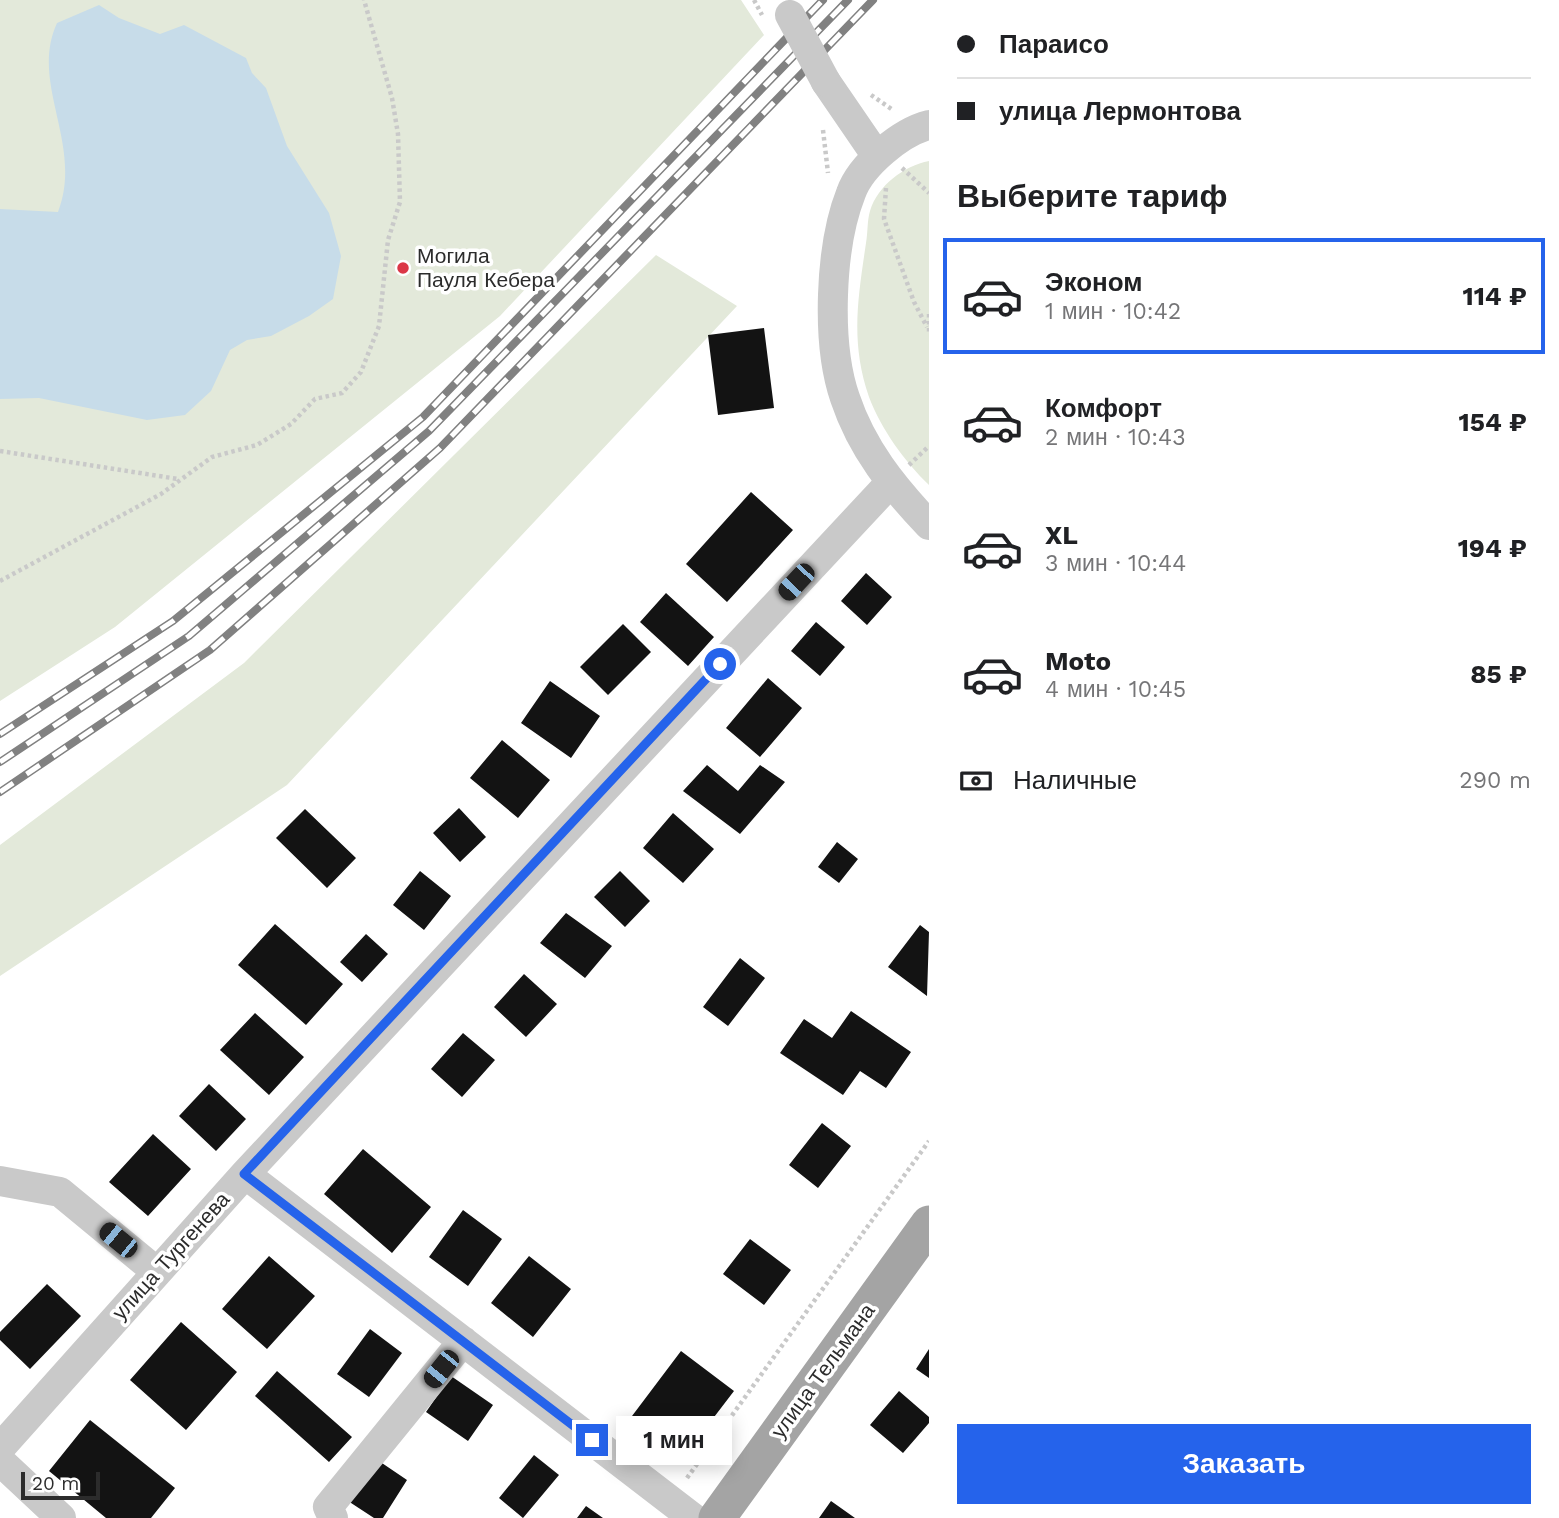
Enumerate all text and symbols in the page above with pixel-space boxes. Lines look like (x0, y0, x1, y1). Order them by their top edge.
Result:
text: Параисо (999, 29, 1109, 59)
text: улица Лермонтова (999, 96, 1241, 126)
text: Выберите тариф (957, 177, 1228, 215)
place label: Могила Пауля Кебера (417, 243, 555, 292)
marker: Могила Пауля Кебера (395, 260, 411, 276)
icon: car (961, 265, 1024, 328)
text: Эконом (1045, 267, 1143, 297)
text: 114 ₽ (1462, 281, 1527, 311)
text: 1 мин · 10:42 (1045, 298, 1181, 325)
icon: car (961, 391, 1024, 454)
text: Комфорт (1045, 393, 1162, 423)
text: 154 ₽ (1459, 407, 1527, 437)
text: 2 мин · 10:43 (1045, 424, 1186, 451)
icon: car (961, 517, 1024, 580)
text: XL (1045, 520, 1078, 550)
text: 194 ₽ (1458, 533, 1527, 563)
text: 3 мин · 10:44 (1045, 550, 1186, 577)
car (774, 559, 819, 605)
icon: car (961, 643, 1024, 706)
text: Moto (1045, 646, 1111, 676)
route start (704, 648, 736, 680)
text: 85 ₽ (1470, 659, 1527, 689)
text: 4 мин · 10:45 (1045, 676, 1186, 703)
icon: cash (957, 762, 995, 800)
text: Наличные (1013, 765, 1137, 795)
text: 290 m (1459, 767, 1531, 794)
street label: улица Тургенева (107, 1186, 235, 1325)
car (96, 1219, 141, 1261)
street label: улица Тельмана (765, 1298, 880, 1443)
car (420, 1346, 463, 1392)
callout: 1 мин (616, 1416, 732, 1464)
route end (576, 1424, 608, 1456)
button: Заказать (957, 1424, 1531, 1504)
text: 1 мин (643, 1427, 705, 1454)
scale bar (21, 1469, 100, 1501)
text: 20 m (32, 1472, 79, 1495)

